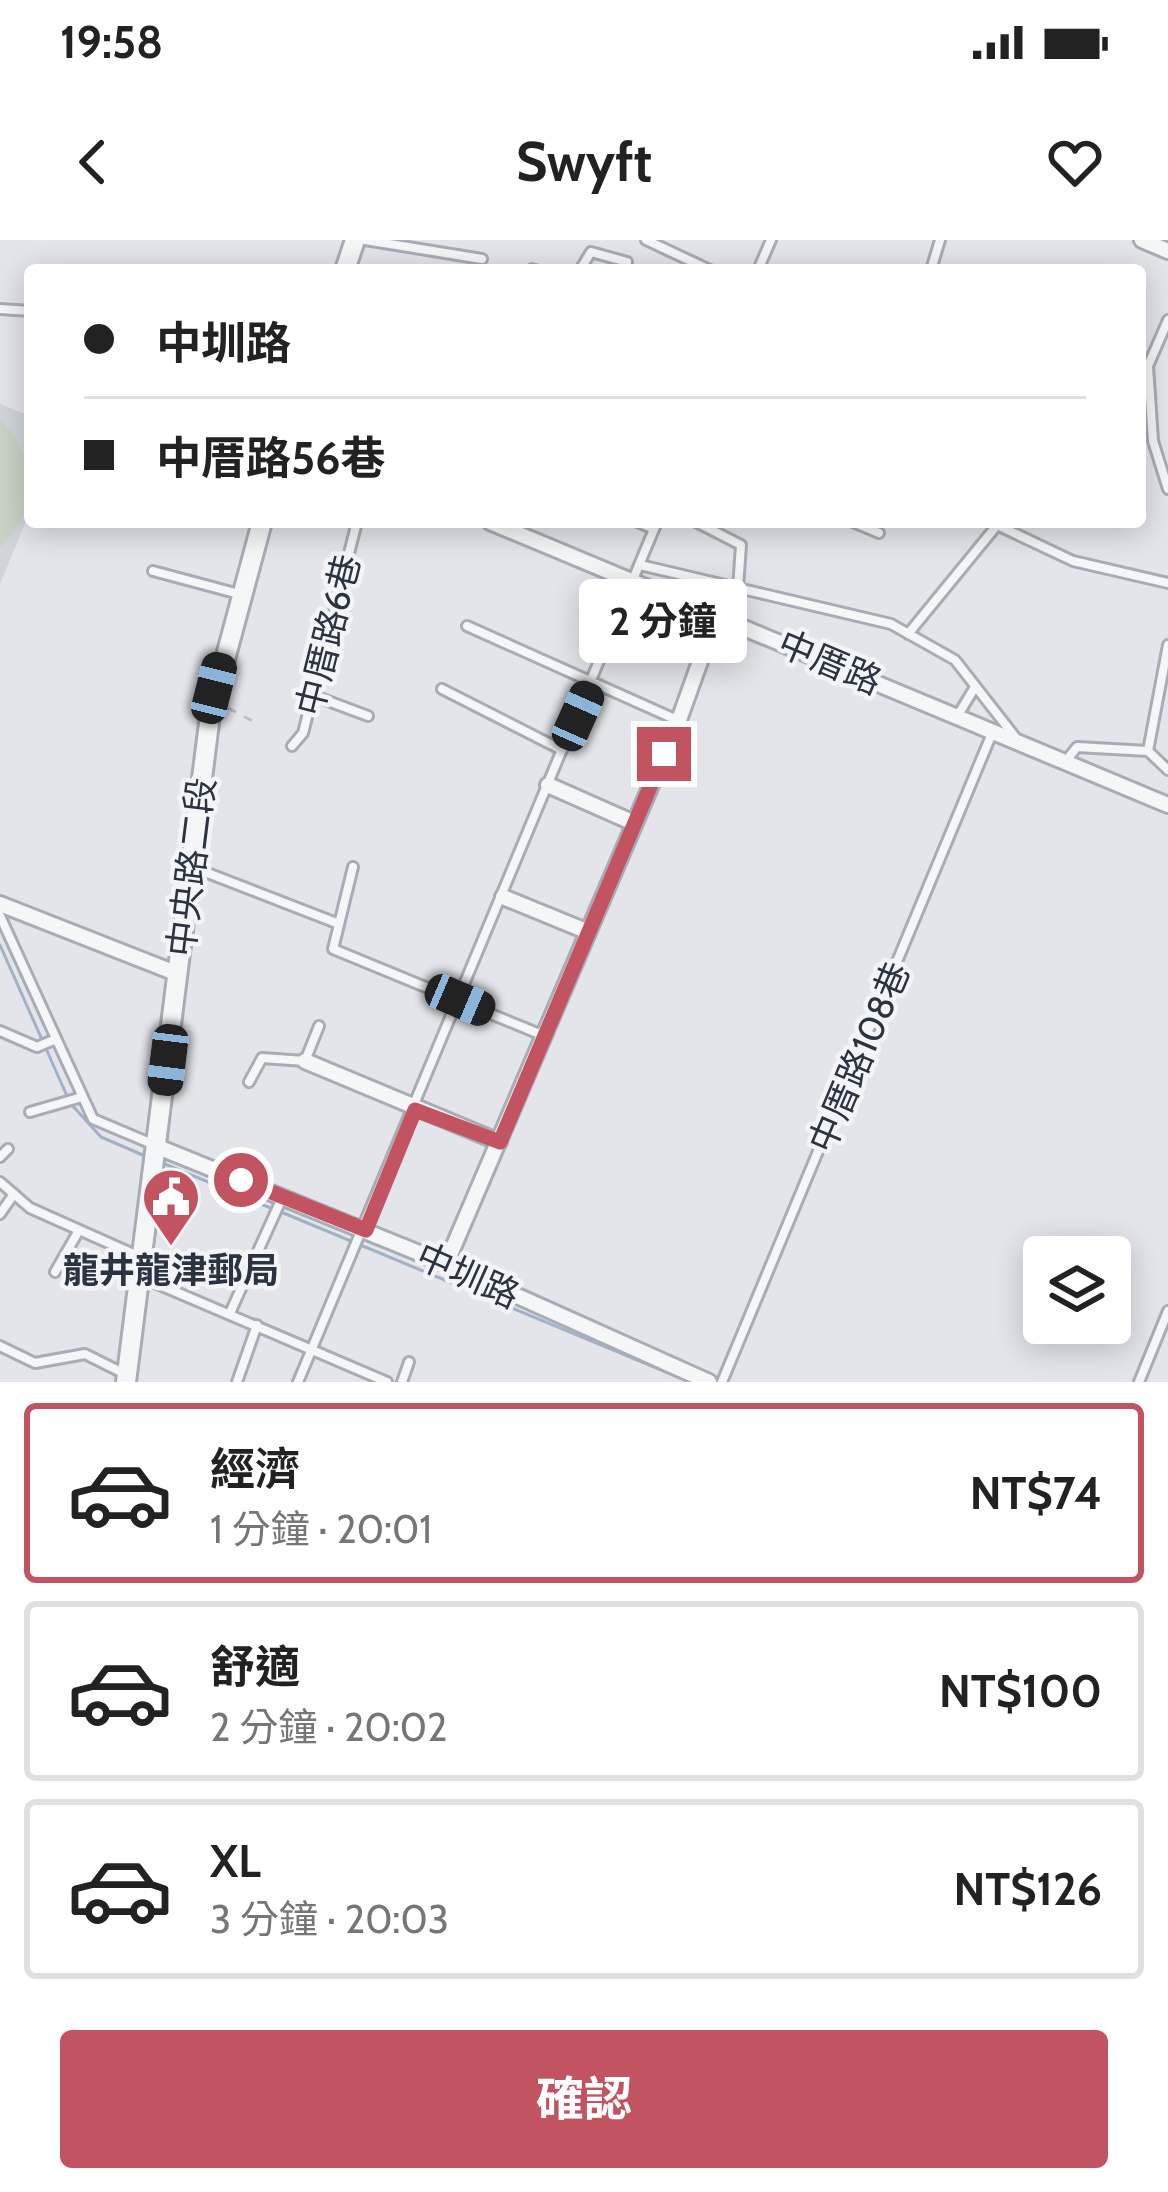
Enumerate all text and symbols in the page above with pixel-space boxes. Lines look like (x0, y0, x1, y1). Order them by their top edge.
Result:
text: 19:58 (60, 15, 163, 69)
icon: back (60, 129, 126, 195)
text: Swyft (516, 129, 652, 195)
icon: heart (1042, 129, 1108, 195)
text: 中圳路 (156, 316, 291, 370)
text: 中厝路56巷 (156, 431, 385, 485)
street label: 中厝路6巷 (287, 550, 369, 720)
callout: 2 分鐘 (580, 580, 748, 664)
text: 2 分鐘 (609, 597, 717, 645)
street label: 中厝路 (772, 621, 888, 703)
car (188, 649, 240, 727)
car (547, 676, 609, 756)
route end (637, 727, 691, 781)
street label: 中央路二段 (158, 775, 224, 959)
street label: 中厝路108巷 (799, 955, 919, 1159)
car (420, 969, 500, 1031)
car (146, 1022, 190, 1098)
route start (214, 1153, 268, 1207)
public building icon: 龍井龍津郵局 (140, 1166, 202, 1248)
street label: 中圳路 (410, 1233, 526, 1317)
map controls (1023, 1236, 1131, 1344)
button: layers (1023, 1236, 1131, 1344)
place label: 龍井龍津郵局 (63, 1248, 279, 1292)
icon: car (66, 1439, 174, 1547)
text: 經濟 (210, 1442, 300, 1496)
text: NT$74 (970, 1466, 1102, 1520)
text: 1 分鐘 · 20:01 (210, 1505, 432, 1553)
icon: car (66, 1637, 174, 1745)
text: 舒適 (210, 1640, 300, 1694)
text: NT$100 (939, 1664, 1102, 1718)
text: 2 分鐘 · 20:02 (210, 1703, 447, 1751)
text: XL (210, 1834, 261, 1888)
icon: car (66, 1835, 174, 1943)
text: NT$126 (953, 1862, 1102, 1916)
text: 3 分鐘 · 20:03 (210, 1895, 449, 1943)
button: 確認 (60, 2030, 1108, 2168)

